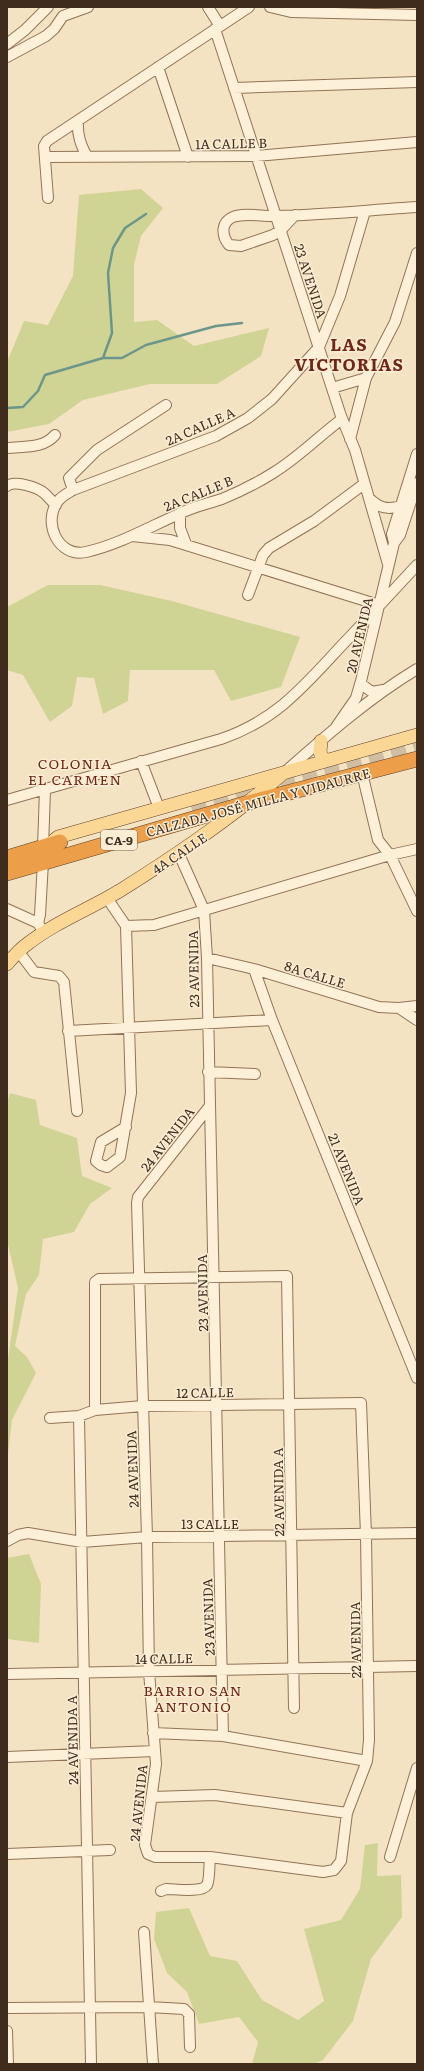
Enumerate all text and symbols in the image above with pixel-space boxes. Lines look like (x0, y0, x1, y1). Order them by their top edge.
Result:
street label: 1A CALLE B (195, 133, 268, 153)
street label: 23 AVENIDA (290, 241, 332, 321)
district label: LAS VICTORIAS (294, 331, 404, 376)
street label: 2A CALLE A (162, 402, 238, 450)
street label: 2A CALLE B (161, 470, 236, 516)
street label: 20 AVENIDA (341, 595, 377, 675)
district label: COLONIA EL CARMEN (28, 753, 122, 789)
street label: CALZADA JOSÉ MILLA Y VIDAURRE (144, 763, 372, 841)
street label: 4A CALLE (148, 828, 210, 878)
road number: CA-9 (101, 830, 137, 850)
street label: 23 AVENIDA (183, 930, 203, 1008)
street label: 8A CALLE (282, 956, 348, 992)
street label: 24 AVENIDA (136, 1102, 199, 1175)
street label: 21 AVENIDA (324, 1130, 370, 1208)
street label: 23 AVENIDA (192, 1254, 212, 1332)
street label: 12 CALLE (176, 1382, 234, 1402)
street label: 24 AVENIDA (121, 1430, 143, 1508)
street label: 22 AVENIDA A (268, 1447, 288, 1537)
street label: 13 CALLE (181, 1514, 239, 1533)
street label: 23 AVENIDA (197, 1578, 219, 1656)
street label: 22 AVENIDA (345, 1601, 365, 1679)
street label: 14 CALLE (135, 1648, 193, 1668)
district label: BARRIO SAN ANTONIO (144, 1680, 242, 1716)
street label: 24 AVENIDA A (62, 1695, 82, 1785)
street label: 24 AVENIDA (125, 1763, 152, 1842)

